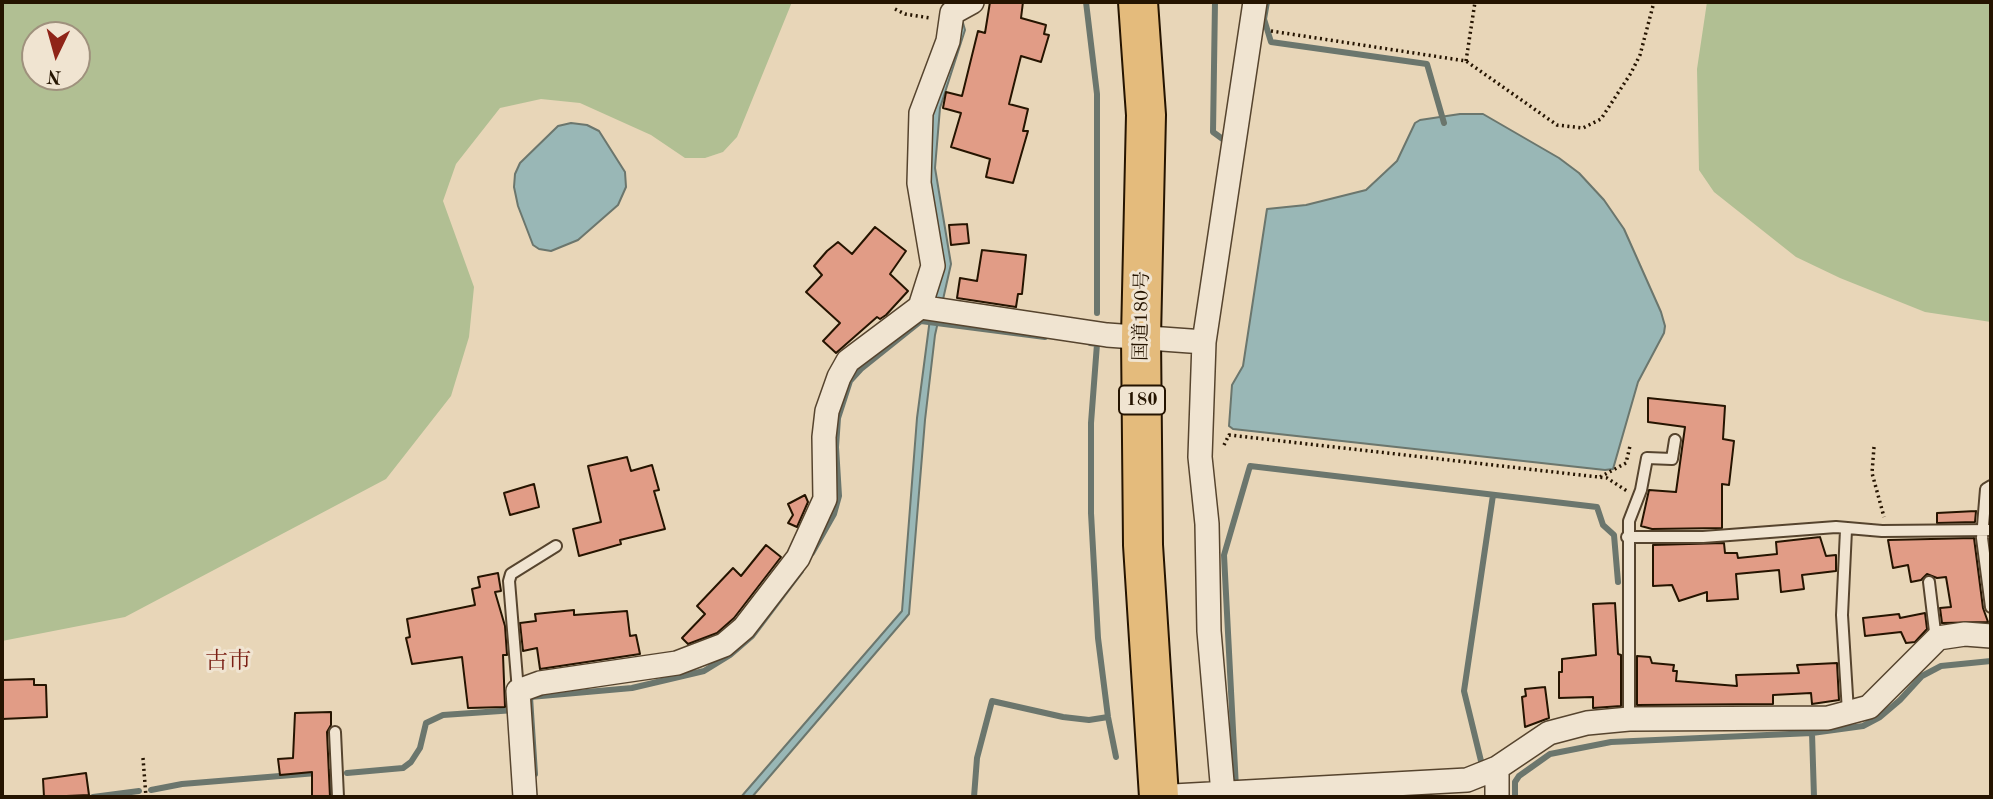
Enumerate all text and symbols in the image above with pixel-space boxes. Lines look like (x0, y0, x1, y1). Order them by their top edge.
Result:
north arrow (21, 21, 91, 91)
text: N (46, 65, 62, 86)
street label: 国道180号 (1130, 271, 1154, 361)
road number: 180 (1119, 386, 1165, 414)
district label: 古市 (205, 648, 251, 676)

